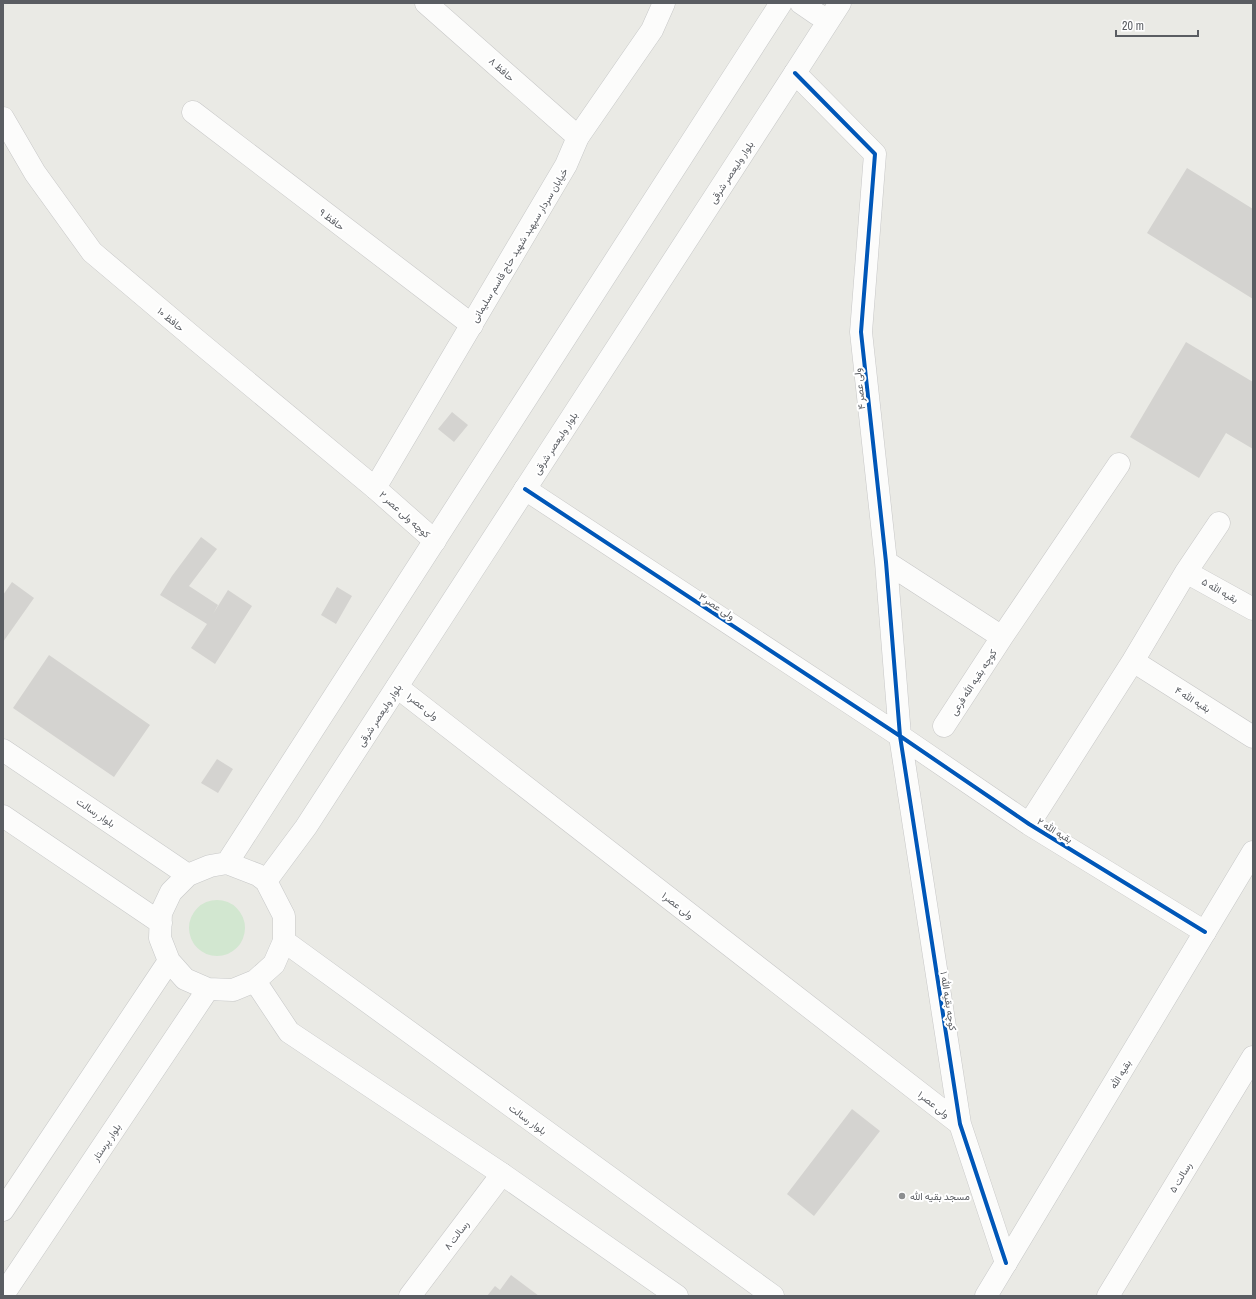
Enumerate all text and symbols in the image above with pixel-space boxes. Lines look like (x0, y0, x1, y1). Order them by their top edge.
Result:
scale bar (1116, 12, 1198, 38)
text: 20 m (1122, 18, 1144, 34)
street label: حافظ ۸ (486, 55, 517, 84)
street label: بلوار ولیعصر شرقی (706, 138, 757, 206)
street label: خیابان سردار سپهبد شهید حاج قاسم سلیمانی (468, 165, 572, 325)
street label: حافظ ۹ (316, 206, 347, 233)
street label: حافظ ۱۰ (155, 304, 187, 334)
street label: ولی عصر ۴ (851, 367, 868, 410)
street label: بلوار ولیعصر شرقی (530, 409, 581, 477)
street label: کوچه ولی عصر ۲ (376, 488, 433, 542)
street label: بقیه الله ۵ (1199, 575, 1240, 606)
street label: ولی عصر۳ (696, 590, 737, 623)
street label: کوچه بقیه الله فرعی (947, 646, 1001, 718)
street label: بلوار ولیعصر شرقی (354, 681, 405, 749)
street label: بقیه الله ۴ (1172, 683, 1213, 715)
street label: ولی عصر۱ (404, 690, 441, 723)
street label: بلوار رسالت (74, 795, 118, 830)
street label: بقیه الله ۲ (1035, 815, 1075, 846)
street label: ولی عصر۱ (659, 889, 696, 922)
street label: کوچه بقیه الله ۱ (936, 971, 960, 1032)
street label: بقیه الله (1107, 1057, 1134, 1091)
street label: ولی عصر۱ (915, 1088, 952, 1121)
street label: بلوار رسالت (506, 1101, 549, 1138)
street label: بلوار پرستار (88, 1121, 125, 1165)
street label: رسالت ۵ (1166, 1160, 1195, 1195)
place label: مسجد بقیه الله (910, 1190, 970, 1203)
marker: مسجد بقیه الله (897, 1191, 907, 1201)
street label: رسالت ۸ (441, 1218, 472, 1253)

